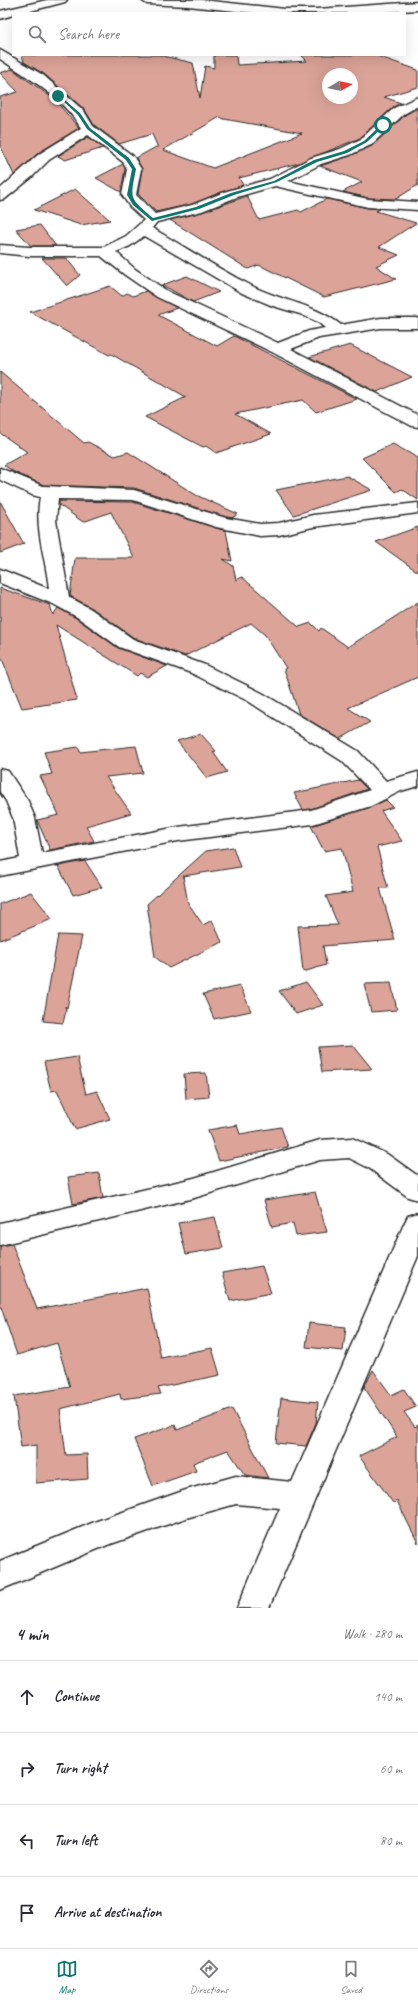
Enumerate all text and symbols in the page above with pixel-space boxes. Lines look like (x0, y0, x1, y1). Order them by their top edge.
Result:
search box (12, 12, 406, 56)
icon: search (26, 23, 48, 45)
text: Search here (58, 25, 119, 44)
north arrow (322, 68, 358, 104)
route end (49, 87, 67, 105)
route start (374, 116, 392, 134)
text: 4 min (16, 1624, 49, 1645)
text: Walk · 280 m (343, 1626, 402, 1642)
icon: ahead (16, 1686, 38, 1708)
text: Continue (54, 1687, 99, 1706)
text: 140 m (374, 1689, 402, 1705)
icon: right (16, 1758, 38, 1780)
text: Turn right (54, 1759, 107, 1778)
text: 60 m (380, 1761, 402, 1777)
icon: left (16, 1830, 38, 1852)
text: Turn left (54, 1831, 97, 1850)
text: 80 m (380, 1833, 402, 1849)
icon: arrive (16, 1902, 38, 1924)
text: Arrive at destination (54, 1903, 161, 1922)
tab: Map (56, 1958, 78, 1996)
tab: Directions (190, 1958, 228, 1996)
tab: Saved (340, 1958, 362, 1996)

